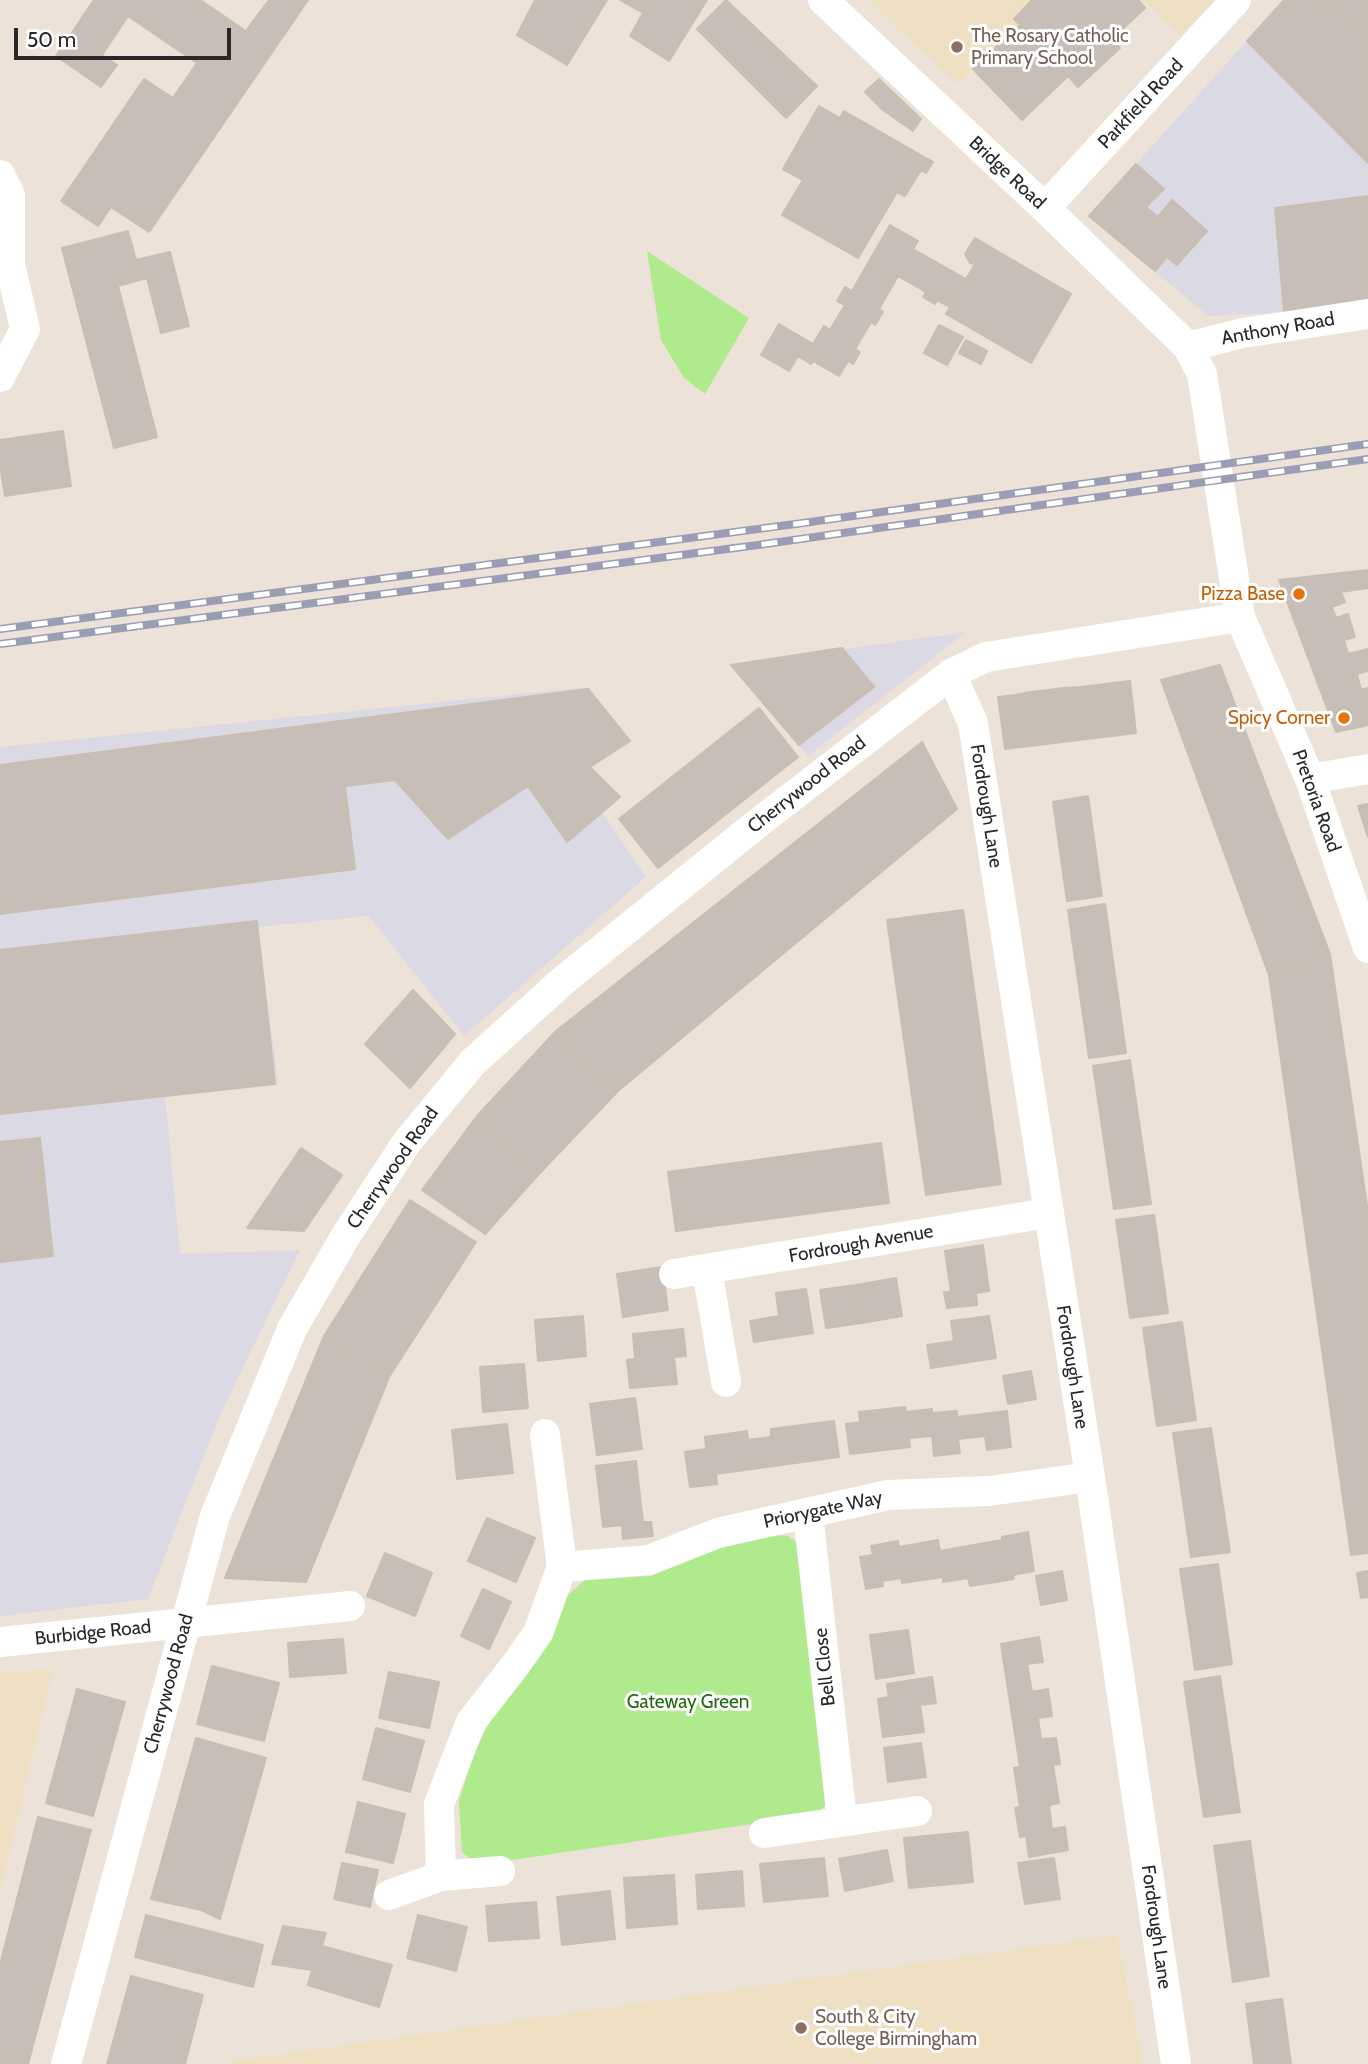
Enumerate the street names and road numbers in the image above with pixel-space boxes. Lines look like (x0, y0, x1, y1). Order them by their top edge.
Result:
street label: Parkfield Road (1094, 54, 1188, 154)
street label: Bridge Road (964, 132, 1050, 214)
street label: Anthony Road (1220, 308, 1336, 350)
street label: Cherrywood Road (743, 732, 871, 838)
street label: Fordrough Lane (965, 742, 1007, 870)
street label: Pretoria Road (1287, 747, 1345, 855)
street label: Cherrywood Road (342, 1103, 444, 1233)
street label: Fordrough Avenue (787, 1220, 935, 1268)
street label: Fordrough Lane (1051, 1303, 1093, 1431)
street label: Priorygate Way (761, 1486, 885, 1534)
street label: Cherrywood Road (139, 1612, 199, 1756)
street label: Burbidge Road (34, 1616, 152, 1650)
street label: Bell Close (810, 1627, 840, 1707)
street label: Fordrough Lane (1136, 1864, 1176, 1990)

